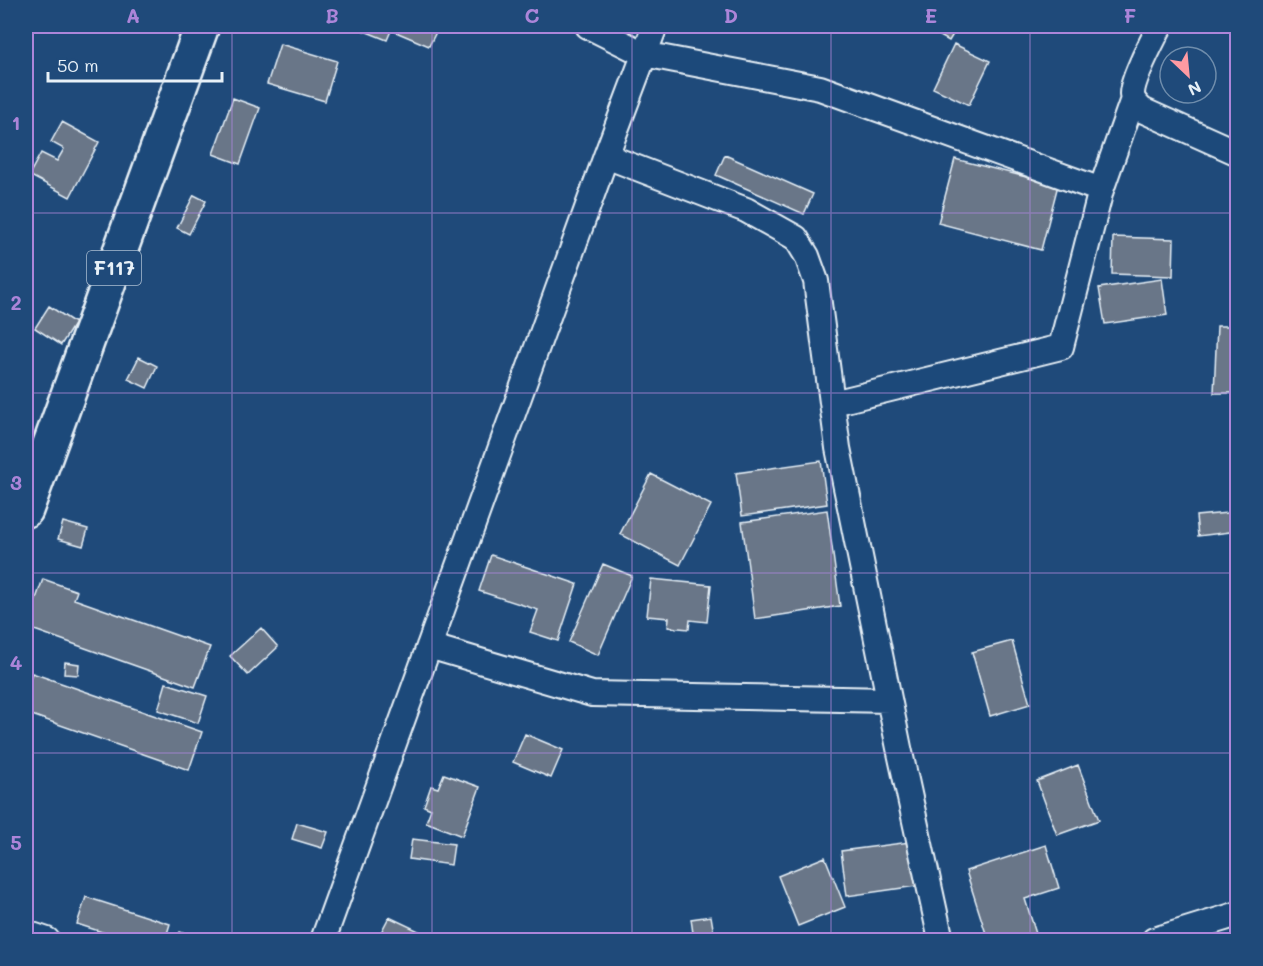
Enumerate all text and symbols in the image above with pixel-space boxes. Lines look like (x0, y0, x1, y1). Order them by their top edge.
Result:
text: A (126, 2, 140, 28)
text: B (325, 2, 339, 28)
text: C (525, 2, 540, 28)
text: D (724, 2, 738, 28)
text: E (925, 2, 937, 28)
text: F (1124, 2, 1137, 28)
scale bar (48, 45, 222, 83)
north arrow (1158, 45, 1218, 105)
text: 50 m (57, 53, 99, 77)
text: N (1185, 77, 1205, 101)
text: 1 (12, 109, 20, 135)
road number: F117 (87, 251, 141, 285)
text: 2 (10, 289, 22, 315)
text: 3 (10, 469, 22, 495)
text: 4 (10, 649, 23, 675)
text: 5 (10, 829, 22, 855)

